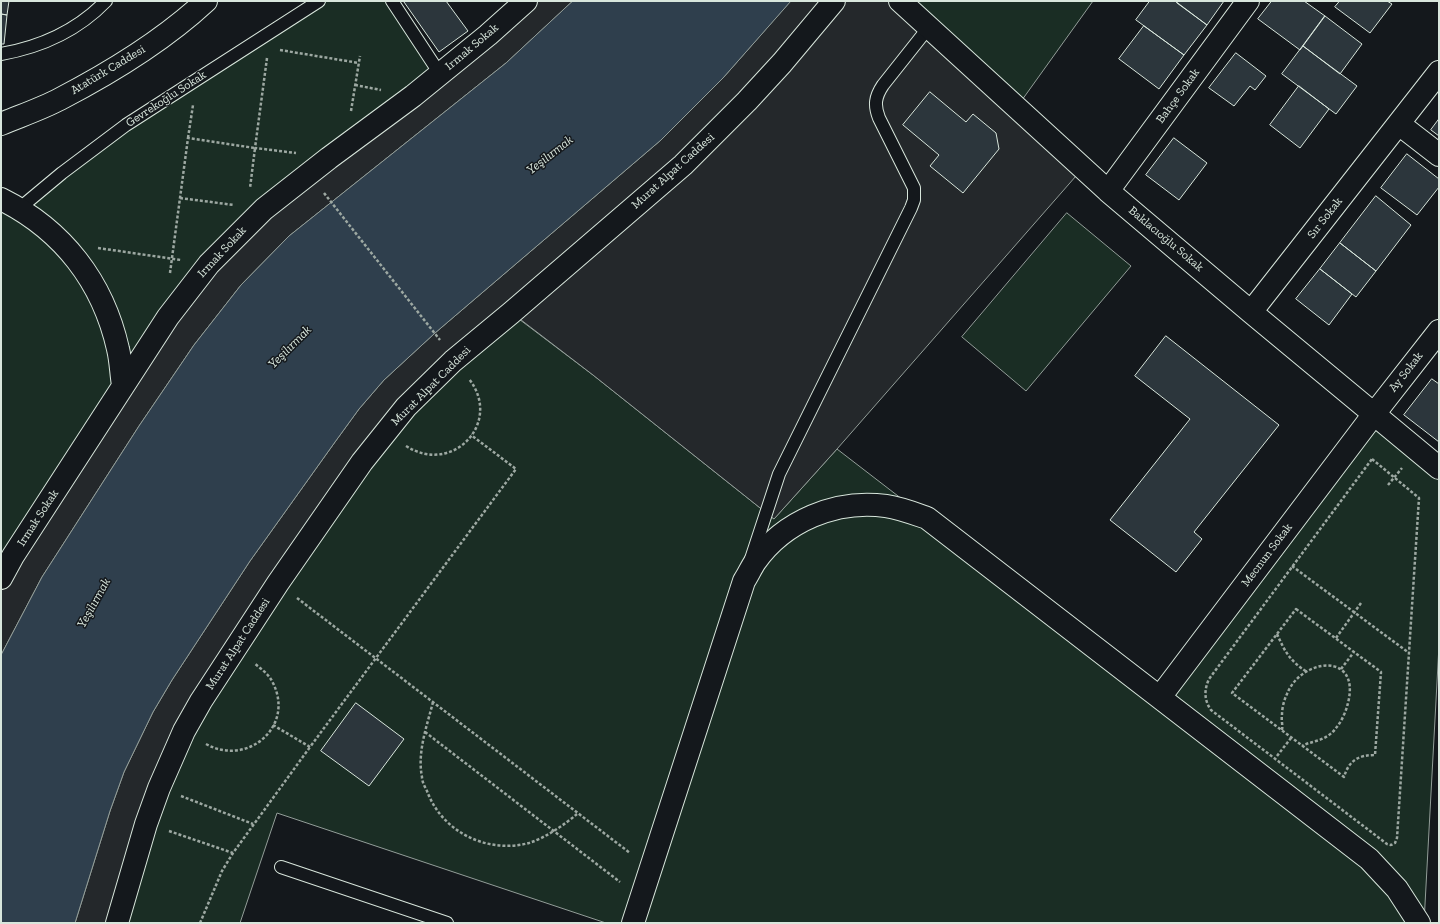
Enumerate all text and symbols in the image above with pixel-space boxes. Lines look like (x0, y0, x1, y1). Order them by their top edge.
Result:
street label: Irmak Sokak (443, 21, 501, 73)
street label: Atatürk Caddesi (68, 42, 148, 98)
street label: Bahçe Sokak (1153, 66, 1203, 126)
street label: Gevrekoğlu Sokak (123, 68, 209, 130)
street label: Murat Alpat Caddesi (629, 130, 717, 212)
water label: Yeşilırmak (524, 132, 576, 178)
street label: Sır Sokak (1304, 195, 1346, 241)
street label: Baklacıoğlu Sokak (1126, 203, 1206, 275)
street label: Irmak Sokak (195, 223, 249, 281)
water label: Yeşilırmak (265, 322, 315, 372)
street label: Murat Alpat Caddesi (388, 343, 474, 429)
street label: Ay Sokak (1386, 349, 1426, 395)
street label: Irmak Sokak (14, 487, 62, 549)
street label: Mecnun Sokak (1239, 521, 1295, 589)
water label: Yeşilırmak (74, 575, 114, 631)
street label: Murat Alpat Caddesi (203, 595, 273, 693)

